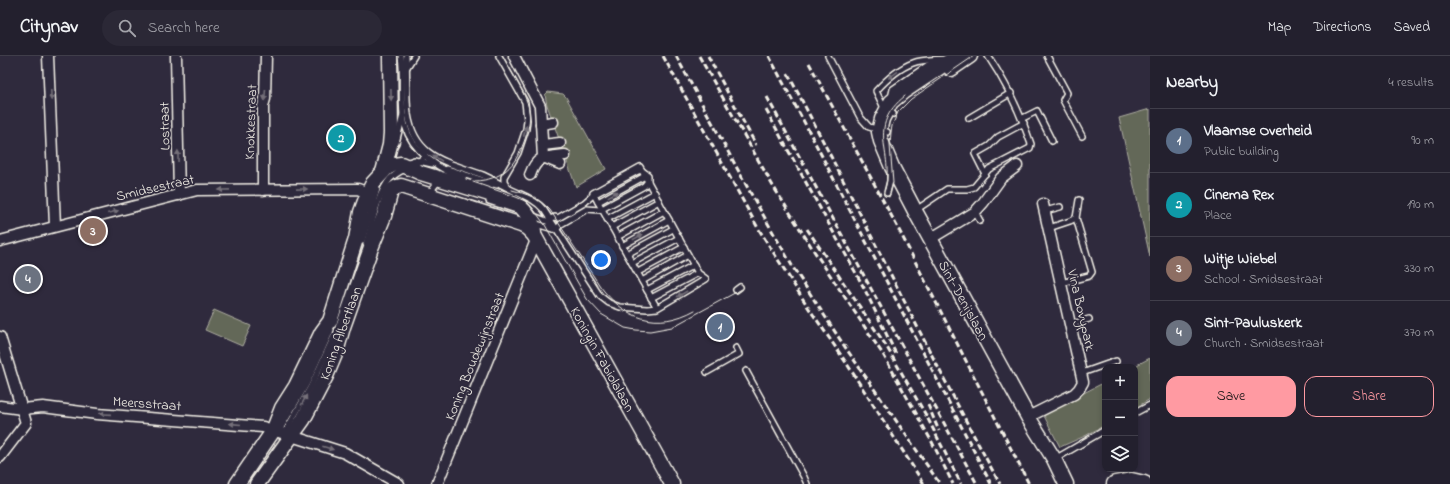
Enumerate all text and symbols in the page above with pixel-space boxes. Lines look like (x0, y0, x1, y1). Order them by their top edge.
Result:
search box (102, 10, 382, 46)
text: Citynav (20, 14, 78, 41)
icon: search (116, 17, 138, 39)
text: Search here (148, 17, 220, 39)
text: Map (1268, 17, 1291, 38)
text: Directions (1313, 17, 1371, 38)
text: Saved (1393, 17, 1430, 38)
text: Nearby (1166, 70, 1218, 95)
one-way arrow (888, 71, 899, 80)
text: 4 results (1388, 73, 1434, 92)
street label: Knokkestraat (240, 84, 263, 160)
one-way arrow (47, 89, 54, 101)
one-way arrow (262, 89, 268, 101)
one-way arrow (388, 89, 394, 102)
street label: Lostraat (155, 101, 176, 150)
text: Vlaamse Overheid (1204, 120, 1312, 142)
pin: 2 (328, 123, 354, 153)
one-way arrow (522, 125, 528, 137)
text: 1 (1177, 131, 1181, 150)
text: 90 m (1411, 131, 1434, 150)
text: Public building (1204, 142, 1279, 161)
one-way arrow (175, 149, 181, 162)
one-way arrow (431, 154, 443, 161)
street label: Smidsestraat (114, 169, 197, 208)
text: Cinema Rex (1204, 184, 1274, 206)
one-way arrow (296, 186, 309, 192)
one-way arrow (217, 187, 230, 193)
one-way arrow (607, 190, 619, 197)
text: 2 (1176, 195, 1182, 214)
text: 190 m (1407, 195, 1434, 214)
text: Place (1204, 206, 1232, 225)
one-way arrow (107, 208, 119, 214)
pin: 3 (80, 216, 106, 246)
one-way arrow (632, 234, 643, 241)
text: Witje Wiebel (1204, 248, 1277, 270)
your location (591, 250, 611, 270)
street label: Sint-Denijslaan (932, 257, 993, 345)
text: 3 (1176, 259, 1182, 278)
text: 330 m (1404, 259, 1434, 278)
pin: 4 (15, 264, 41, 294)
street label: Vina Bovypark (1060, 266, 1100, 354)
text: School · Smidsestraat (1204, 270, 1323, 289)
street label: Koning Albertlaan (315, 284, 369, 384)
street label: Koning Boudewijnstraat (440, 289, 512, 424)
one-way arrow (676, 291, 688, 298)
street label: Koningin Fabiolalaan (563, 303, 639, 417)
pin: 1 (707, 312, 733, 342)
text: Sint-Pauluskerk (1204, 312, 1302, 334)
text: 4 (1176, 323, 1182, 342)
text: 370 m (1404, 323, 1434, 342)
text: Church · Smidsestraat (1204, 334, 1324, 353)
map controls (1102, 364, 1138, 472)
button: + (1102, 364, 1138, 400)
button: Save (1166, 376, 1296, 417)
button: Share (1304, 376, 1434, 417)
street label: Meersstraat (112, 392, 182, 417)
one-way arrow (301, 394, 307, 406)
button: − (1102, 400, 1138, 436)
one-way arrow (99, 411, 111, 418)
one-way arrow (229, 421, 241, 428)
button: layers (1102, 436, 1138, 472)
one-way arrow (322, 445, 334, 451)

